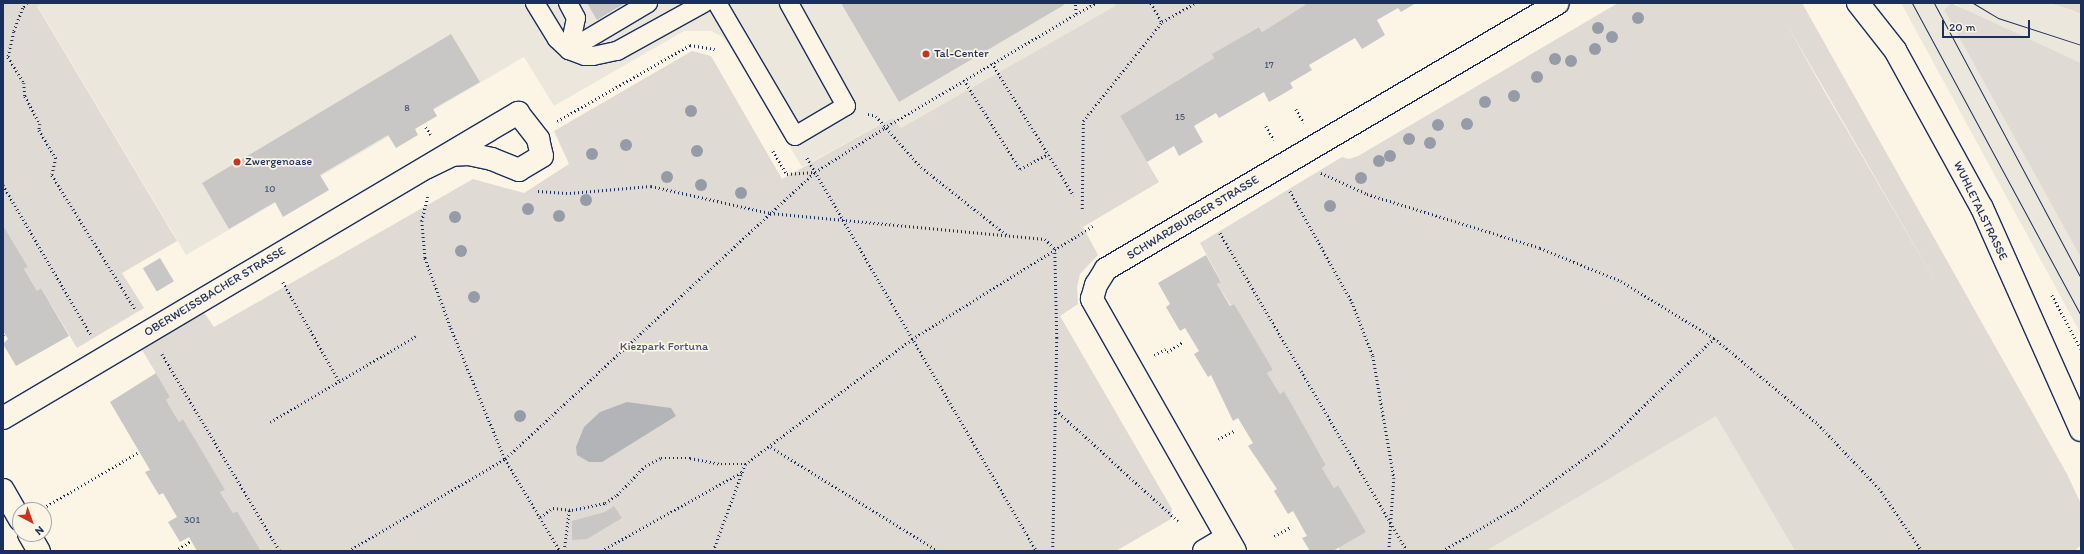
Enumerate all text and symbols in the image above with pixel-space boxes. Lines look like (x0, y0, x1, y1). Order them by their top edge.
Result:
scale bar (1944, 12, 2032, 38)
text: 20 m (1949, 20, 1976, 34)
place label: Tal-Center (934, 47, 989, 61)
marker: Tal-Center (921, 49, 931, 59)
house number: 17 (1264, 59, 1274, 71)
house number: 8 (404, 102, 410, 114)
house number: 15 (1175, 111, 1185, 123)
place label: Zwergenoase (245, 155, 312, 169)
marker: Zwergenoase (232, 157, 242, 167)
street label: WUHLETALSTRASSE (1950, 159, 2010, 263)
street label: SCHWARZBURGER STRASSE (1124, 173, 1262, 263)
house number: 10 (265, 183, 275, 195)
street label: OBERWEISSBACHER STRASSE (142, 244, 288, 340)
park label: Kiezpark Fortuna (620, 340, 708, 354)
north arrow (12, 502, 52, 542)
house number: 301 (184, 514, 200, 526)
text: N (32, 523, 47, 538)

